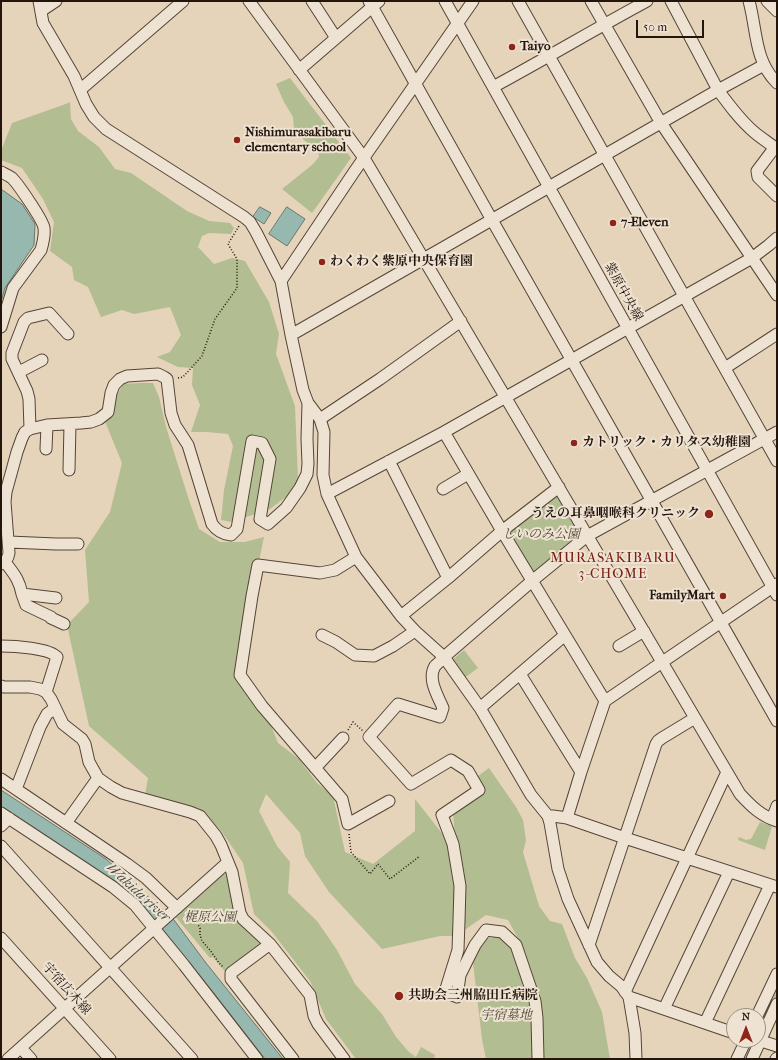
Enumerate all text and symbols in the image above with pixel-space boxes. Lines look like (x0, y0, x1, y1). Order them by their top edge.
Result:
scale bar (638, 12, 706, 38)
text: 50 m (643, 20, 667, 34)
place label: Taiyo (520, 39, 551, 55)
marker: Taiyo (507, 42, 517, 52)
place label: Nishimurasakibaru elementary school (245, 125, 351, 156)
marker: Nishimurasakibaru elementary school (232, 135, 242, 145)
place label: 7-Eleven (621, 215, 669, 231)
marker: 7-Eleven (608, 218, 618, 228)
place label: わくわく紫原中央保育園 (330, 254, 473, 270)
marker: わくわく紫原中央保育園 (317, 257, 327, 267)
street label: 紫原中央線 (600, 260, 646, 324)
place label: カトリック・カリタス幼稚園 (582, 435, 751, 451)
marker: カトリック・カリタス幼稚園 (569, 438, 579, 448)
place label: うえの耳鼻咽喉科クリニック (531, 506, 700, 522)
marker: うえの耳鼻咽喉科クリニック (703, 508, 715, 520)
park label: しいのみ公園 (502, 527, 580, 543)
district label: MURASAKIBARU 3-CHOME (550, 551, 676, 584)
place label: FamilyMart (649, 588, 715, 604)
marker: FamilyMart (718, 591, 728, 601)
water label: Wakida river (103, 860, 173, 926)
park label: 梶原公園 (184, 910, 236, 926)
street label: 宇宿広木線 (38, 960, 94, 1018)
place label: 共助会三州脇田丘病院 (408, 988, 538, 1004)
marker: 共助会三州脇田丘病院 (393, 990, 405, 1002)
park label: 宇宿墓地 (480, 1008, 532, 1024)
north arrow (726, 1008, 766, 1048)
text: N (742, 1010, 750, 1023)

